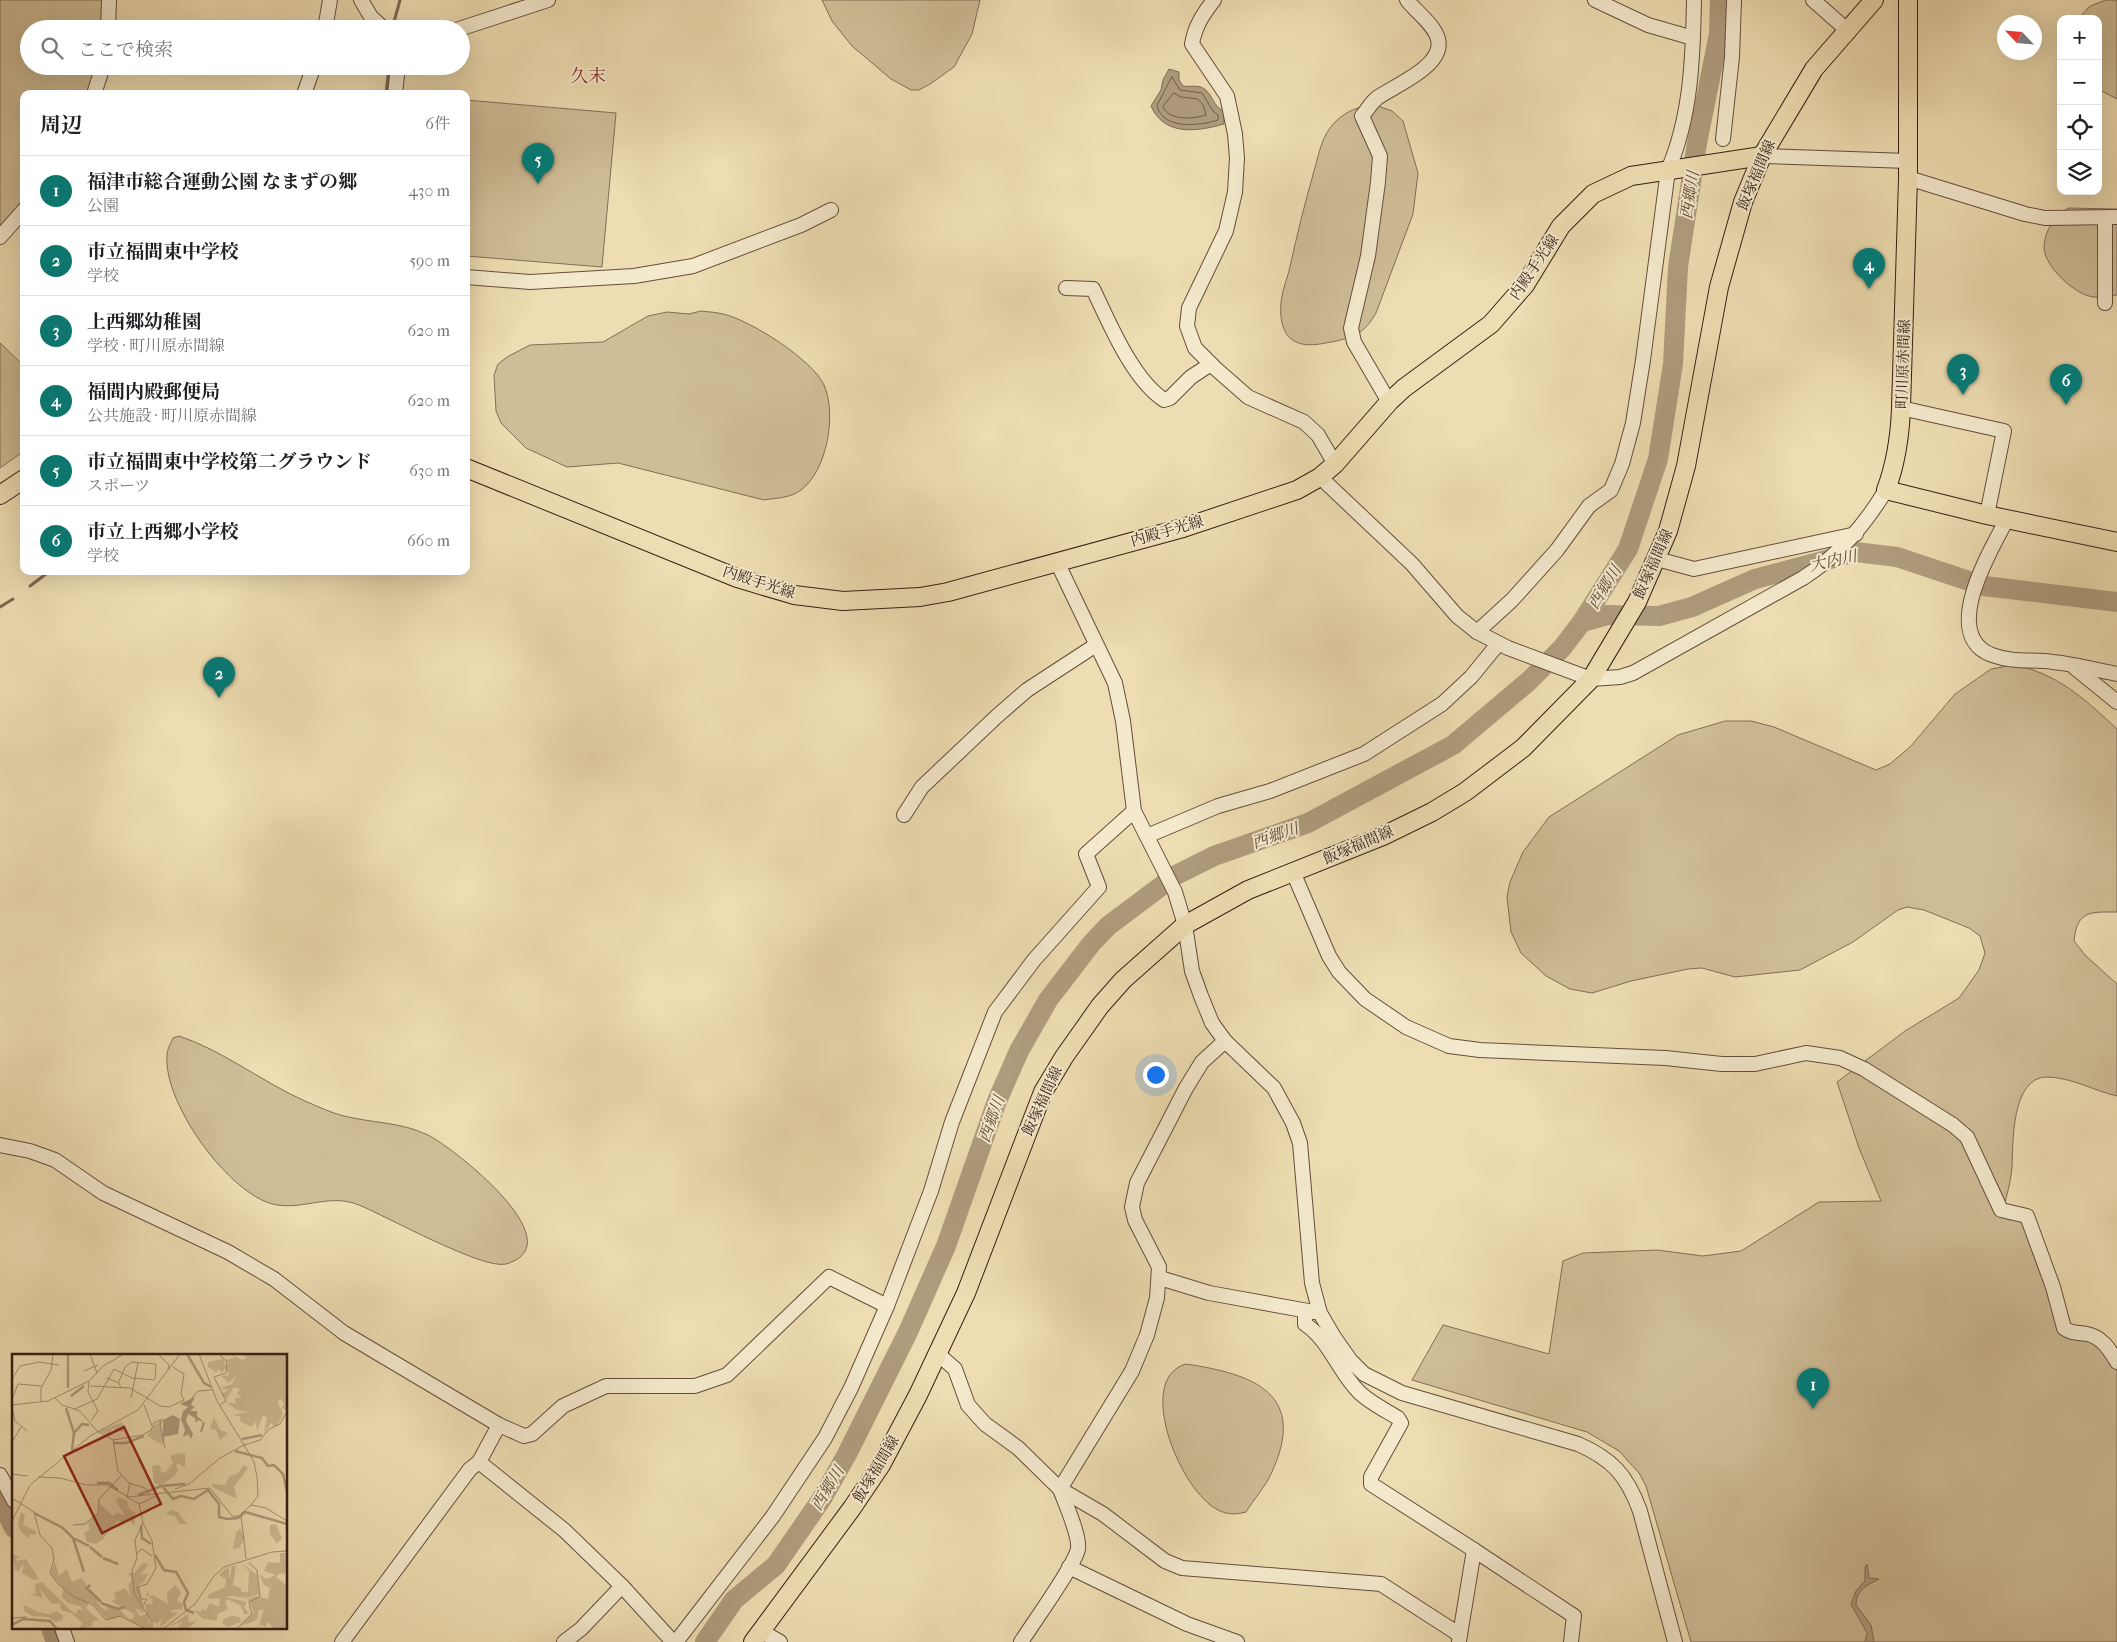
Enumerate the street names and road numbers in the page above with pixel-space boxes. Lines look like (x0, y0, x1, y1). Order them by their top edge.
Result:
street label: 飯塚福間線 (1733, 137, 1779, 213)
street label: 内殿手光線 (1506, 231, 1562, 303)
street label: 町川原赤間線 (1892, 319, 1914, 409)
street label: 内殿手光線 (1128, 512, 1206, 550)
street label: 飯塚福間線 (1630, 526, 1676, 602)
street label: 内殿手光線 (721, 562, 797, 602)
street label: 飯塚福間線 (1320, 822, 1396, 868)
street label: 飯塚福間線 (1018, 1063, 1066, 1139)
street label: 飯塚福間線 (849, 1432, 903, 1506)

